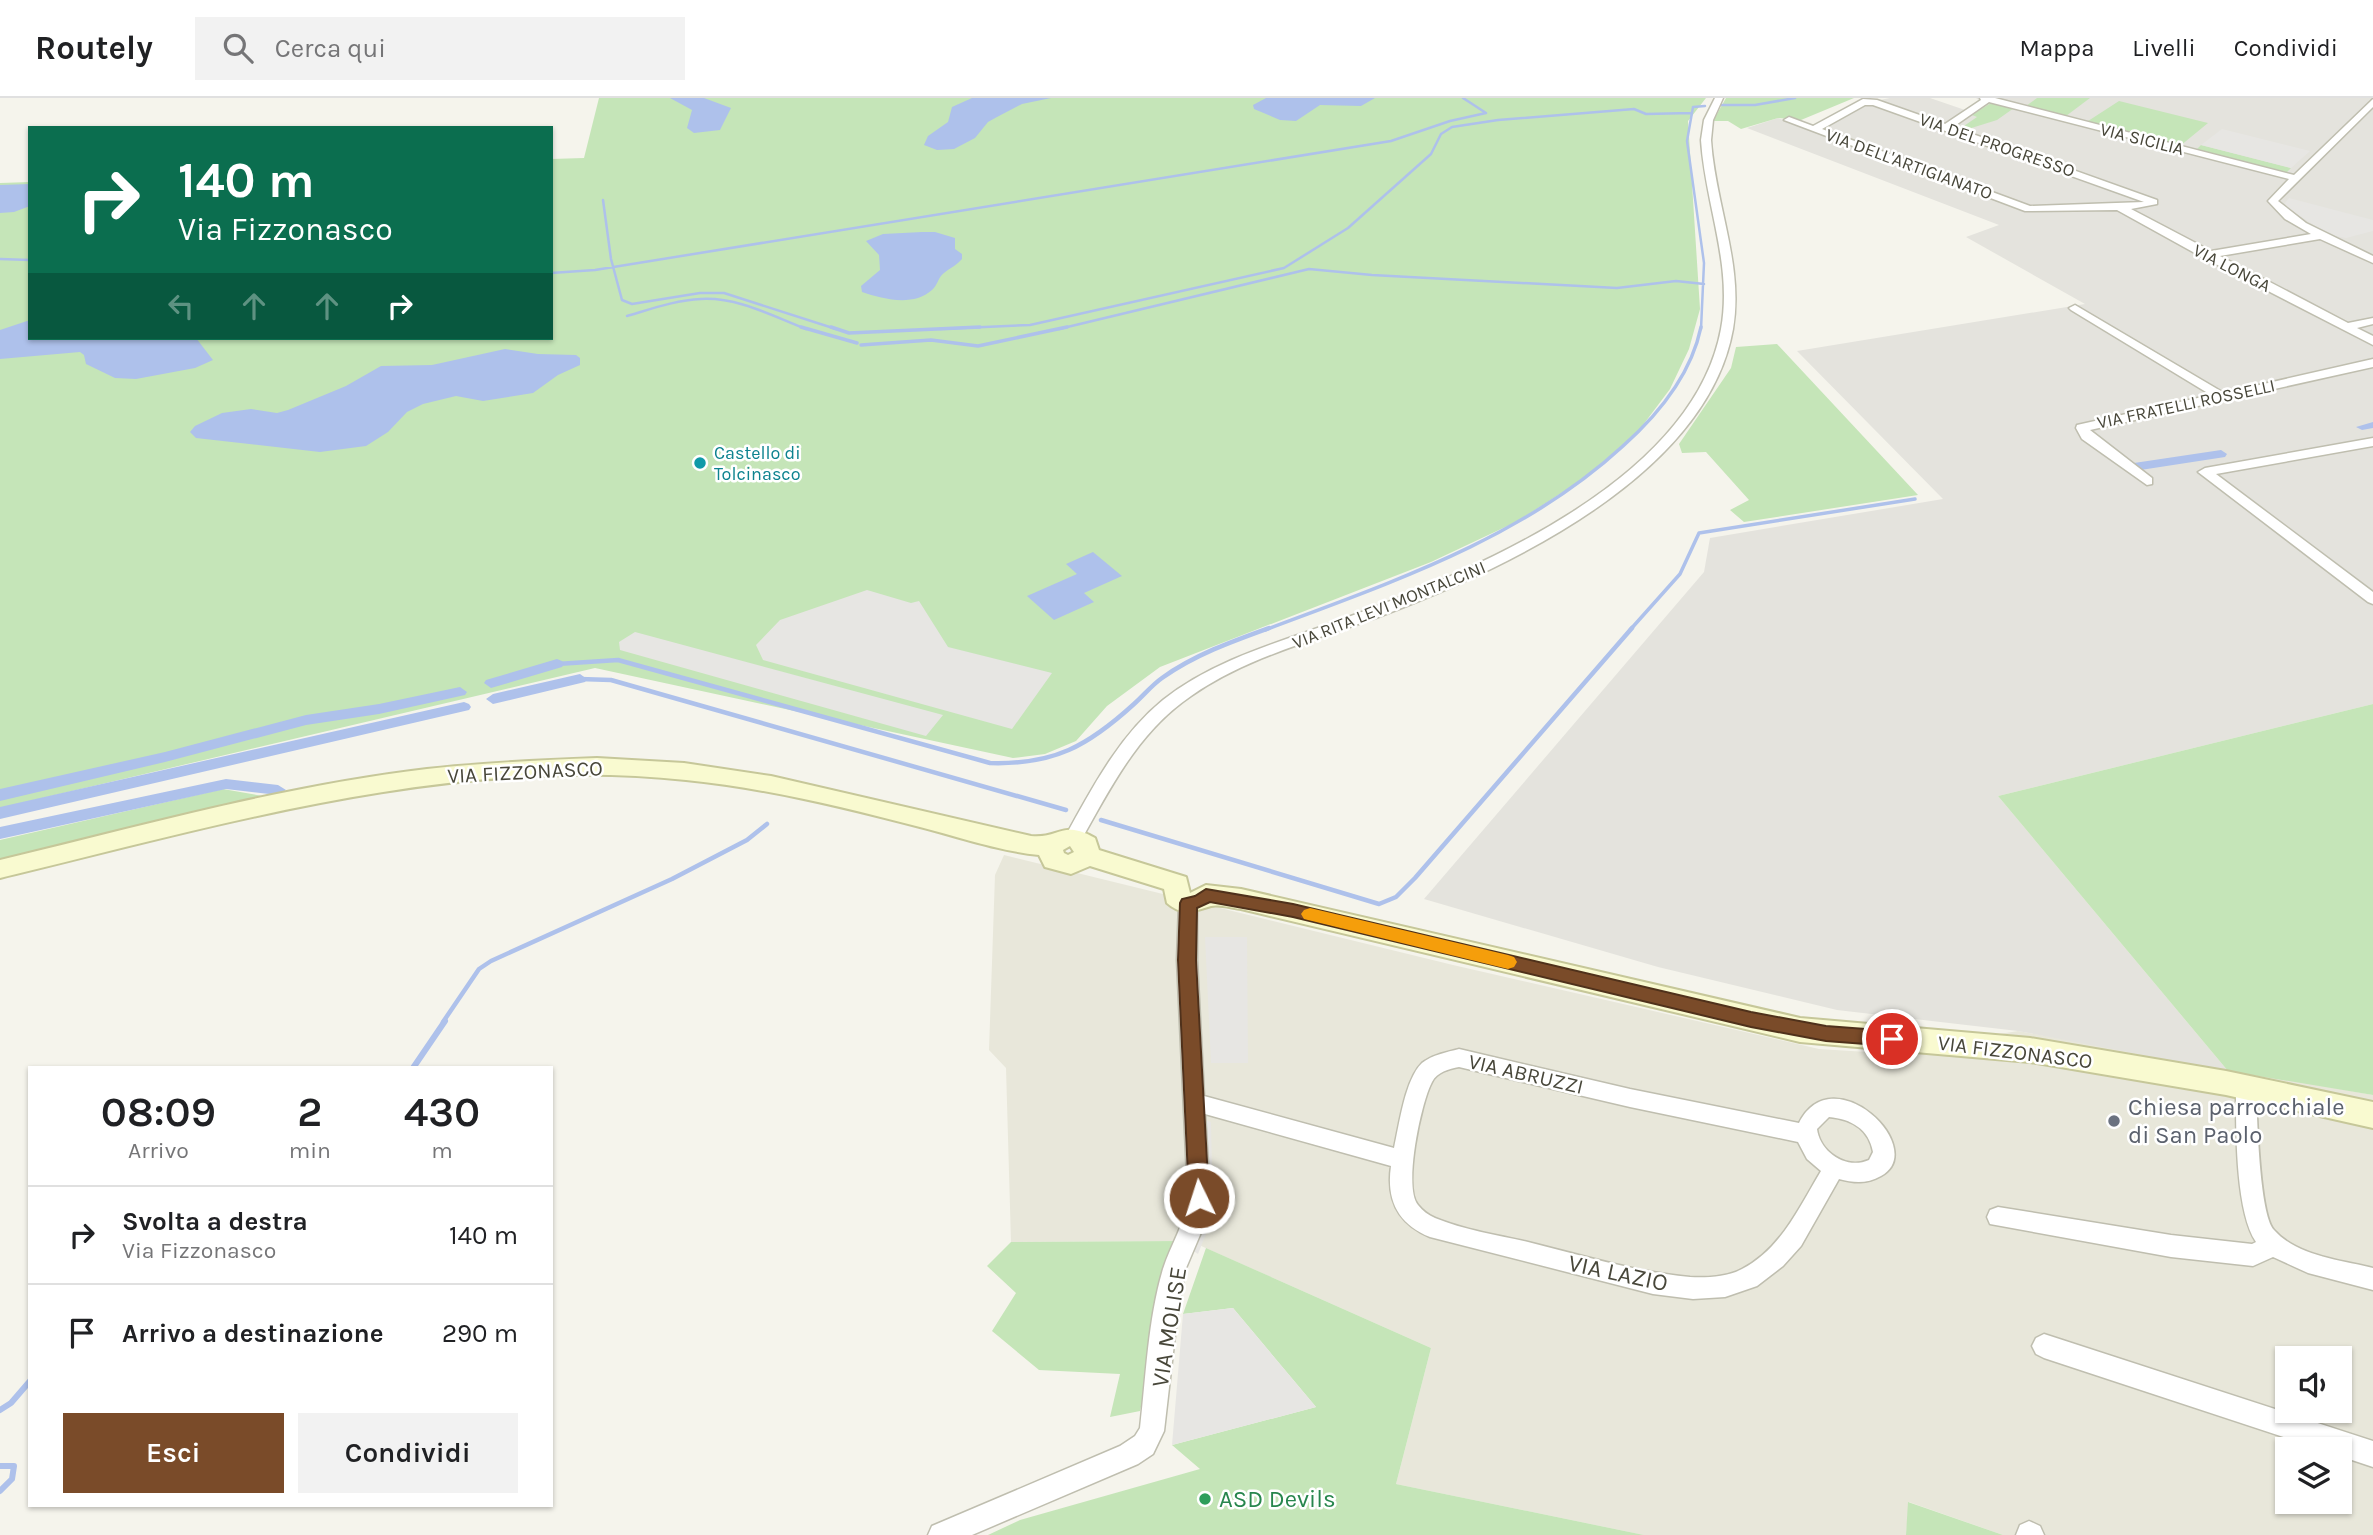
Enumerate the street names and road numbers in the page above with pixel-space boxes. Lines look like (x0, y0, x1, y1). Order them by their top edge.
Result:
street label: VIA DEL PROGRESSO (1916, 108, 2078, 182)
street label: VIA SICILIA (2098, 118, 2186, 160)
street label: VIA DELL'ARTIGIANATO (1823, 124, 1995, 204)
street label: VIA LONGA (2190, 239, 2274, 297)
street label: VIA FRATELLI ROSSELLI (2095, 374, 2277, 434)
street label: VIA RITA LEVI MONTALCINI (1289, 556, 1489, 654)
street label: VIA FIZZONASCO (447, 756, 603, 788)
street label: VIA FIZZONASCO (1936, 1031, 2094, 1073)
street label: VIA ABRUZZI (1466, 1049, 1586, 1099)
street label: VIA LAZIO (1566, 1249, 1670, 1297)
street label: VIA MOLISE (1146, 1265, 1192, 1389)

